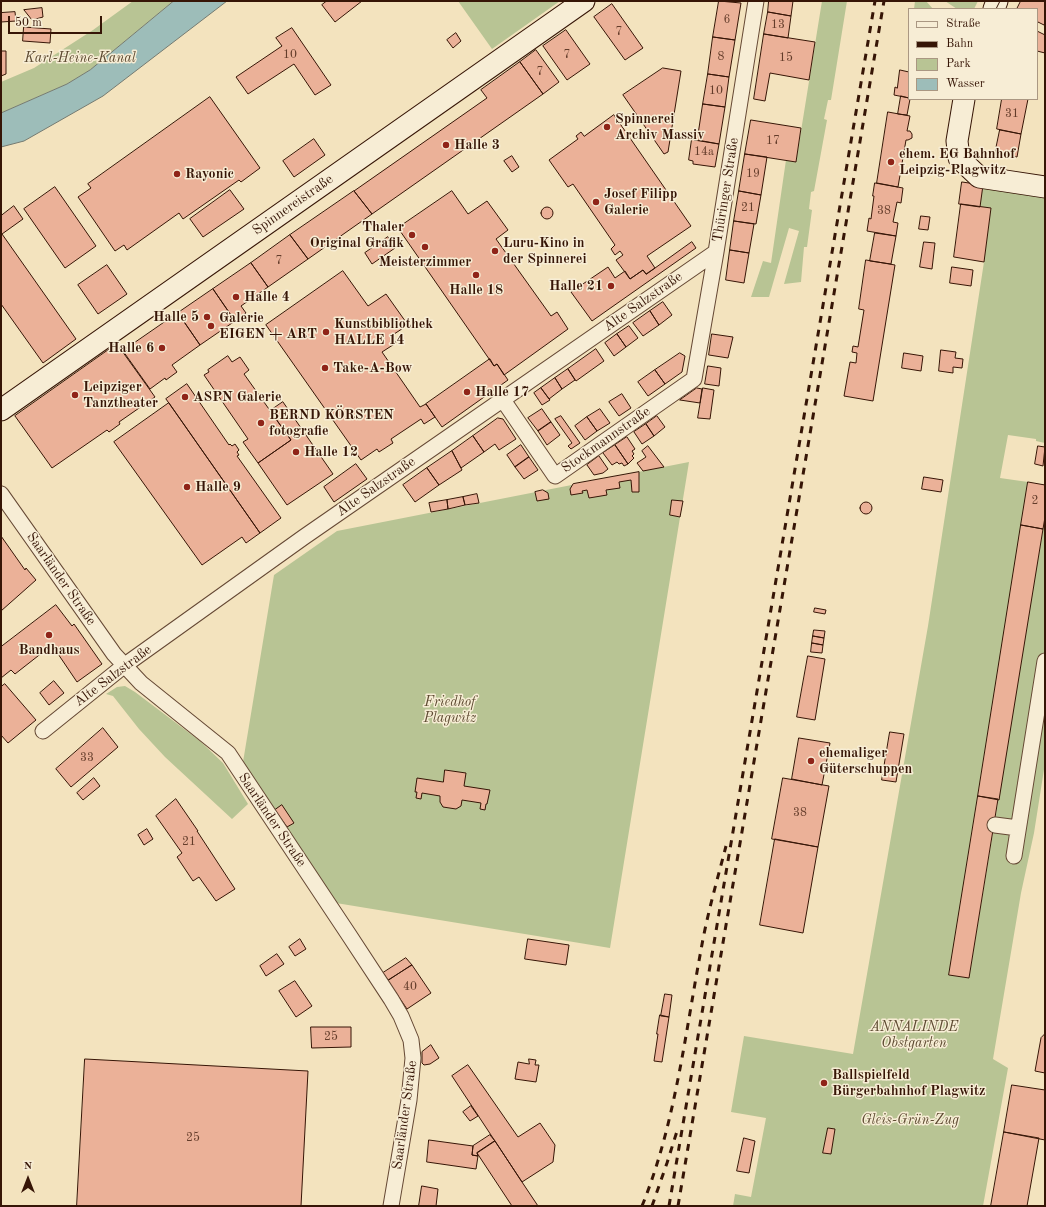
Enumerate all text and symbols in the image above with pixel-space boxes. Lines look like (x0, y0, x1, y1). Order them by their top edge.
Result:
scale bar (10, 8, 104, 34)
legend (908, 8, 1038, 100)
house number: 6 (724, 13, 730, 27)
text: 50 m (15, 17, 42, 29)
house number: 13 (771, 18, 785, 32)
text: Straße (946, 18, 980, 30)
house number: 7 (616, 25, 622, 39)
text: Bahn (946, 38, 973, 50)
house number: 10 (283, 48, 297, 62)
house number: 7 (564, 48, 570, 62)
park label: Karl-Heine-Kanal (24, 50, 136, 66)
house number: 8 (718, 50, 724, 64)
house number: 15 (779, 51, 793, 65)
text: Park (946, 58, 971, 70)
house number: 7 (537, 65, 543, 79)
text: Wasser (946, 78, 985, 90)
house number: 10 (709, 84, 723, 98)
house number: 31 (1005, 107, 1019, 121)
place label: Spinnerei Archiv Massiv (615, 111, 705, 144)
marker: Spinnerei Archiv Massiv (602, 122, 612, 132)
house number: 17 (766, 134, 780, 148)
street label: Thüringer Straße (709, 136, 743, 244)
place label: Halle 3 (454, 137, 500, 153)
marker: Halle 3 (441, 140, 451, 150)
house number: 14a (694, 145, 714, 159)
place label: ehem. EG Bahnhof Leipzig-Plagwitz (899, 146, 1015, 178)
marker: ehem. EG Bahnhof Leipzig-Plagwitz (886, 157, 896, 167)
place label: Rayonic (185, 166, 234, 182)
house number: 19 (746, 167, 760, 181)
marker: Rayonic (172, 169, 182, 179)
street label: Spinnereistraße (249, 171, 337, 239)
place label: Josef Filipp Galerie (604, 186, 677, 218)
marker: Josef Filipp Galerie (591, 197, 601, 207)
house number: 21 (741, 201, 755, 215)
house number: 38 (877, 204, 891, 218)
place label: Thaler Original Grafik (310, 219, 404, 252)
marker: Thaler Original Grafik (407, 230, 417, 240)
place label: Luru-Kino in der Spinnerei (503, 235, 587, 268)
marker: Meisterzimmer (420, 242, 430, 252)
marker: Luru-Kino in der Spinnerei (490, 246, 500, 256)
house number: 7 (276, 254, 282, 268)
place label: Meisterzimmer (379, 254, 471, 270)
street label: Alte Salzstraße (600, 269, 686, 335)
marker: Halle 18 (471, 270, 481, 280)
place label: Halle 21 (549, 278, 603, 294)
marker: Halle 21 (606, 281, 616, 291)
place label: Halle 18 (449, 282, 503, 298)
place label: Halle 4 (244, 289, 290, 305)
marker: Halle 4 (231, 292, 241, 302)
place label: Halle 5 (153, 309, 199, 325)
place label: Galerie EIGEN + ART (219, 310, 317, 342)
marker: Halle 5 (202, 312, 212, 322)
place label: Kunstbibliothek HALLE 14 (334, 316, 433, 348)
marker: Galerie EIGEN + ART (206, 321, 216, 331)
marker: Kunstbibliothek HALLE 14 (321, 327, 331, 337)
place label: Halle 6 (108, 340, 154, 356)
marker: Halle 6 (157, 343, 167, 353)
place label: Take-A-Bow (333, 360, 412, 376)
marker: Take-A-Bow (320, 363, 330, 373)
place label: Leipziger Tanztheater (83, 379, 158, 412)
place label: Halle 17 (475, 384, 529, 400)
marker: Halle 17 (462, 387, 472, 397)
place label: ASPN Galerie (193, 389, 282, 405)
marker: Leipziger Tanztheater (70, 390, 80, 400)
marker: ASPN Galerie (180, 392, 190, 402)
street label: Stockmannstraße (558, 403, 654, 477)
place label: BERND KÖRSTEN fotografie (269, 407, 394, 440)
marker: BERND KÖRSTEN fotografie (256, 418, 266, 428)
place label: Halle 12 (304, 444, 358, 460)
marker: Halle 12 (291, 447, 301, 457)
street label: Alte Salzstraße (333, 454, 419, 520)
place label: Halle 9 (195, 479, 241, 495)
marker: Halle 9 (182, 482, 192, 492)
house number: 2 (1032, 494, 1038, 508)
street label: Saarländer Straße (23, 529, 99, 629)
marker: Bandhaus (44, 630, 54, 640)
street label: Alte Salzstraße (71, 641, 155, 711)
place label: Bandhaus (18, 642, 80, 658)
park label: Friedhof Plagwitz (424, 694, 476, 726)
place label: ehemaliger Güterschuppen (819, 745, 912, 778)
house number: 33 (80, 751, 94, 765)
marker: ehemaliger Güterschuppen (806, 756, 816, 766)
street label: Saarländer Straße (234, 770, 310, 870)
house number: 38 (793, 806, 807, 820)
house number: 21 (182, 835, 196, 849)
house number: 40 (403, 980, 417, 994)
park label: ANNALINDE Obstgarten (870, 1019, 958, 1052)
house number: 25 (324, 1030, 338, 1044)
street label: Saarländer Straße (389, 1059, 421, 1171)
place label: Ballspielfeld Bürgerbahnhof Plagwitz (832, 1067, 986, 1100)
marker: Ballspielfeld Bürgerbahnhof Plagwitz (819, 1078, 829, 1088)
park label: Gleis-Grün-Zug (861, 1112, 959, 1128)
house number: 25 (186, 1131, 200, 1145)
north arrow (8, 1159, 48, 1199)
text: N (24, 1161, 32, 1172)

